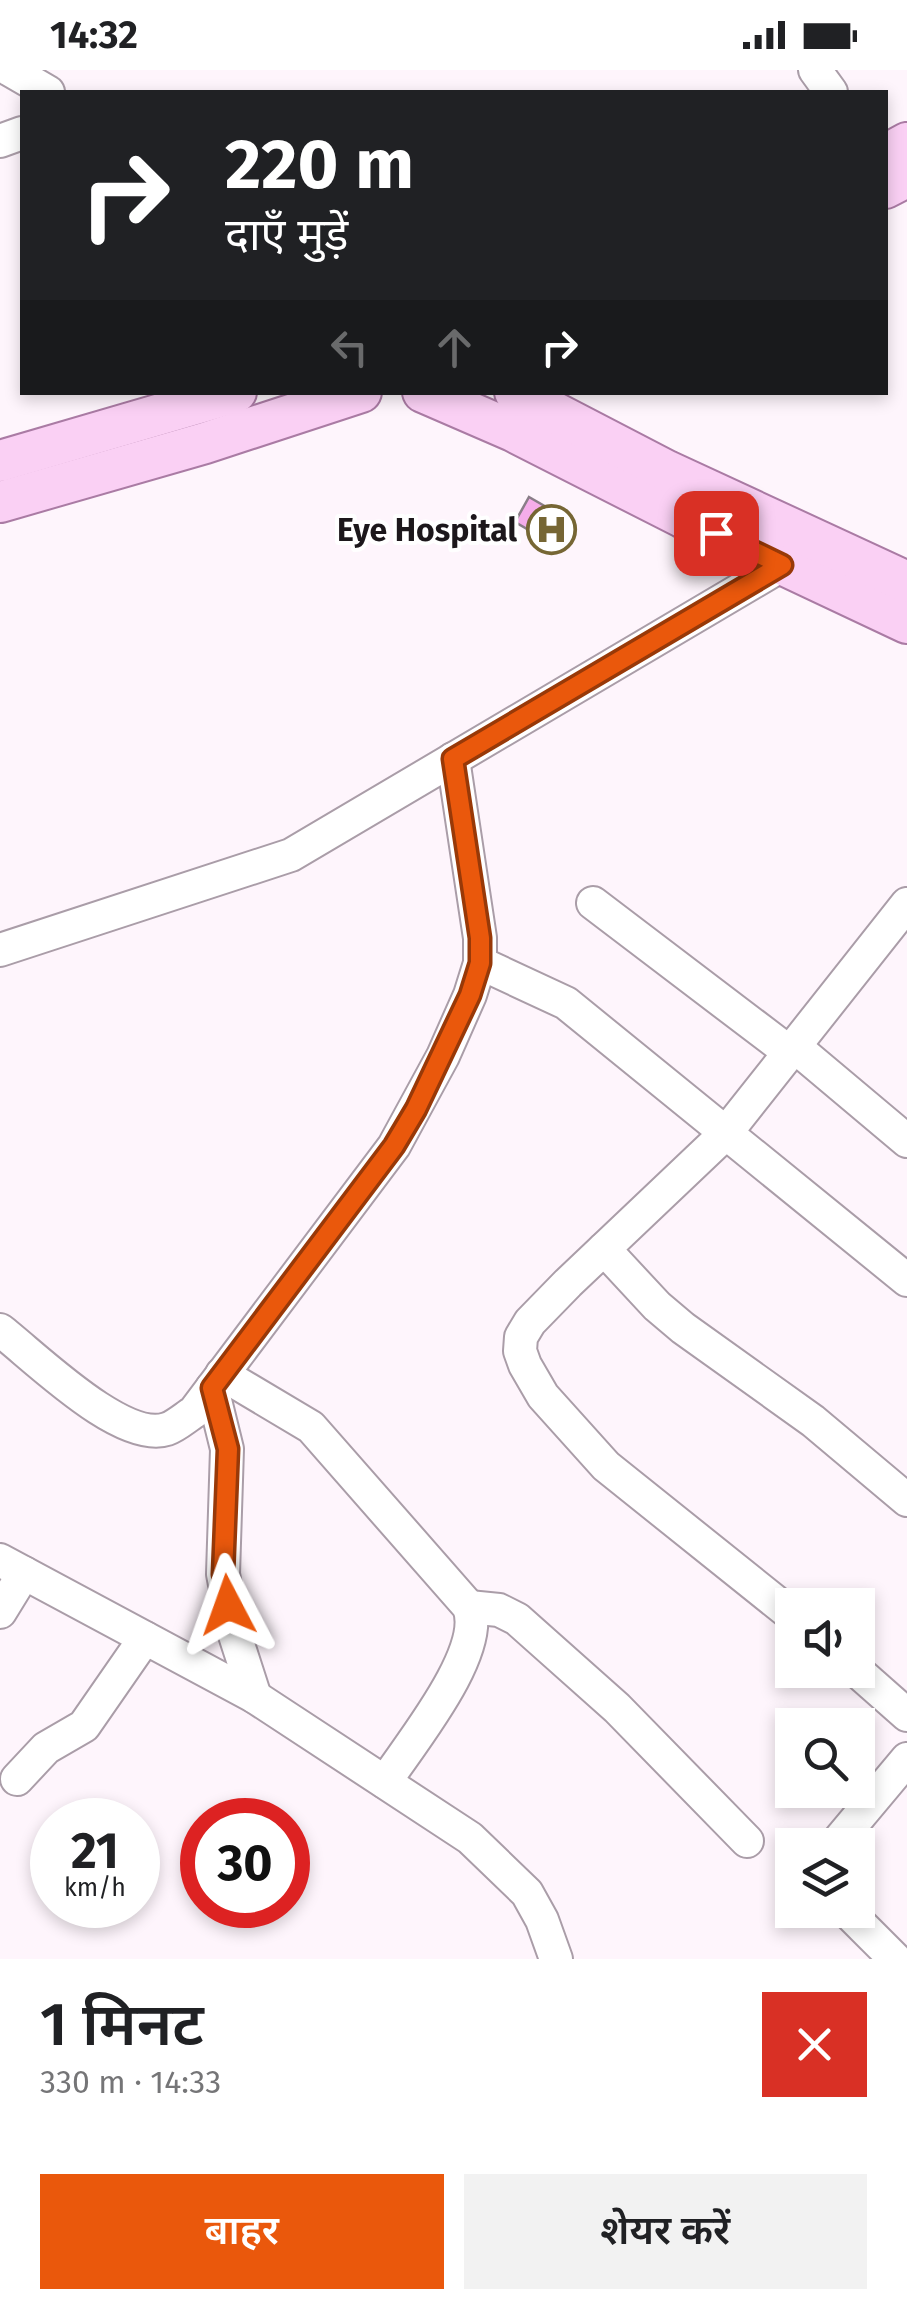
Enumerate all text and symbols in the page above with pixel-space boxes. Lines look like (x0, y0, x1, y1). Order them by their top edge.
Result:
text: 14:32 (50, 12, 138, 58)
text: 220 m (225, 123, 414, 207)
icon: right (60, 130, 190, 260)
text: दाएँ मुड़ें (225, 208, 348, 262)
icon: left (322, 320, 377, 375)
icon: ahead (427, 320, 482, 375)
icon: right (532, 320, 587, 375)
pin (674, 491, 759, 576)
hospital icon: Eye Hospital (526, 504, 578, 556)
icon: arrive (689, 506, 744, 561)
place label: Eye Hospital (337, 511, 517, 549)
position arrow (176, 1553, 280, 1657)
map controls (775, 1588, 875, 1928)
button: sound (775, 1588, 875, 1688)
button: search (775, 1708, 875, 1808)
speed limit sign: 30 (180, 1798, 310, 1928)
text: 21 (71, 1821, 119, 1881)
button: layers (775, 1828, 875, 1928)
text: km/h (64, 1873, 126, 1903)
text: 1 मिनट (40, 1989, 204, 2061)
button: close (762, 1992, 867, 2097)
text: 330 m · 14:33 (40, 2063, 221, 2101)
button: बाहर (40, 2174, 444, 2289)
button: शेयर करें (464, 2174, 867, 2289)

